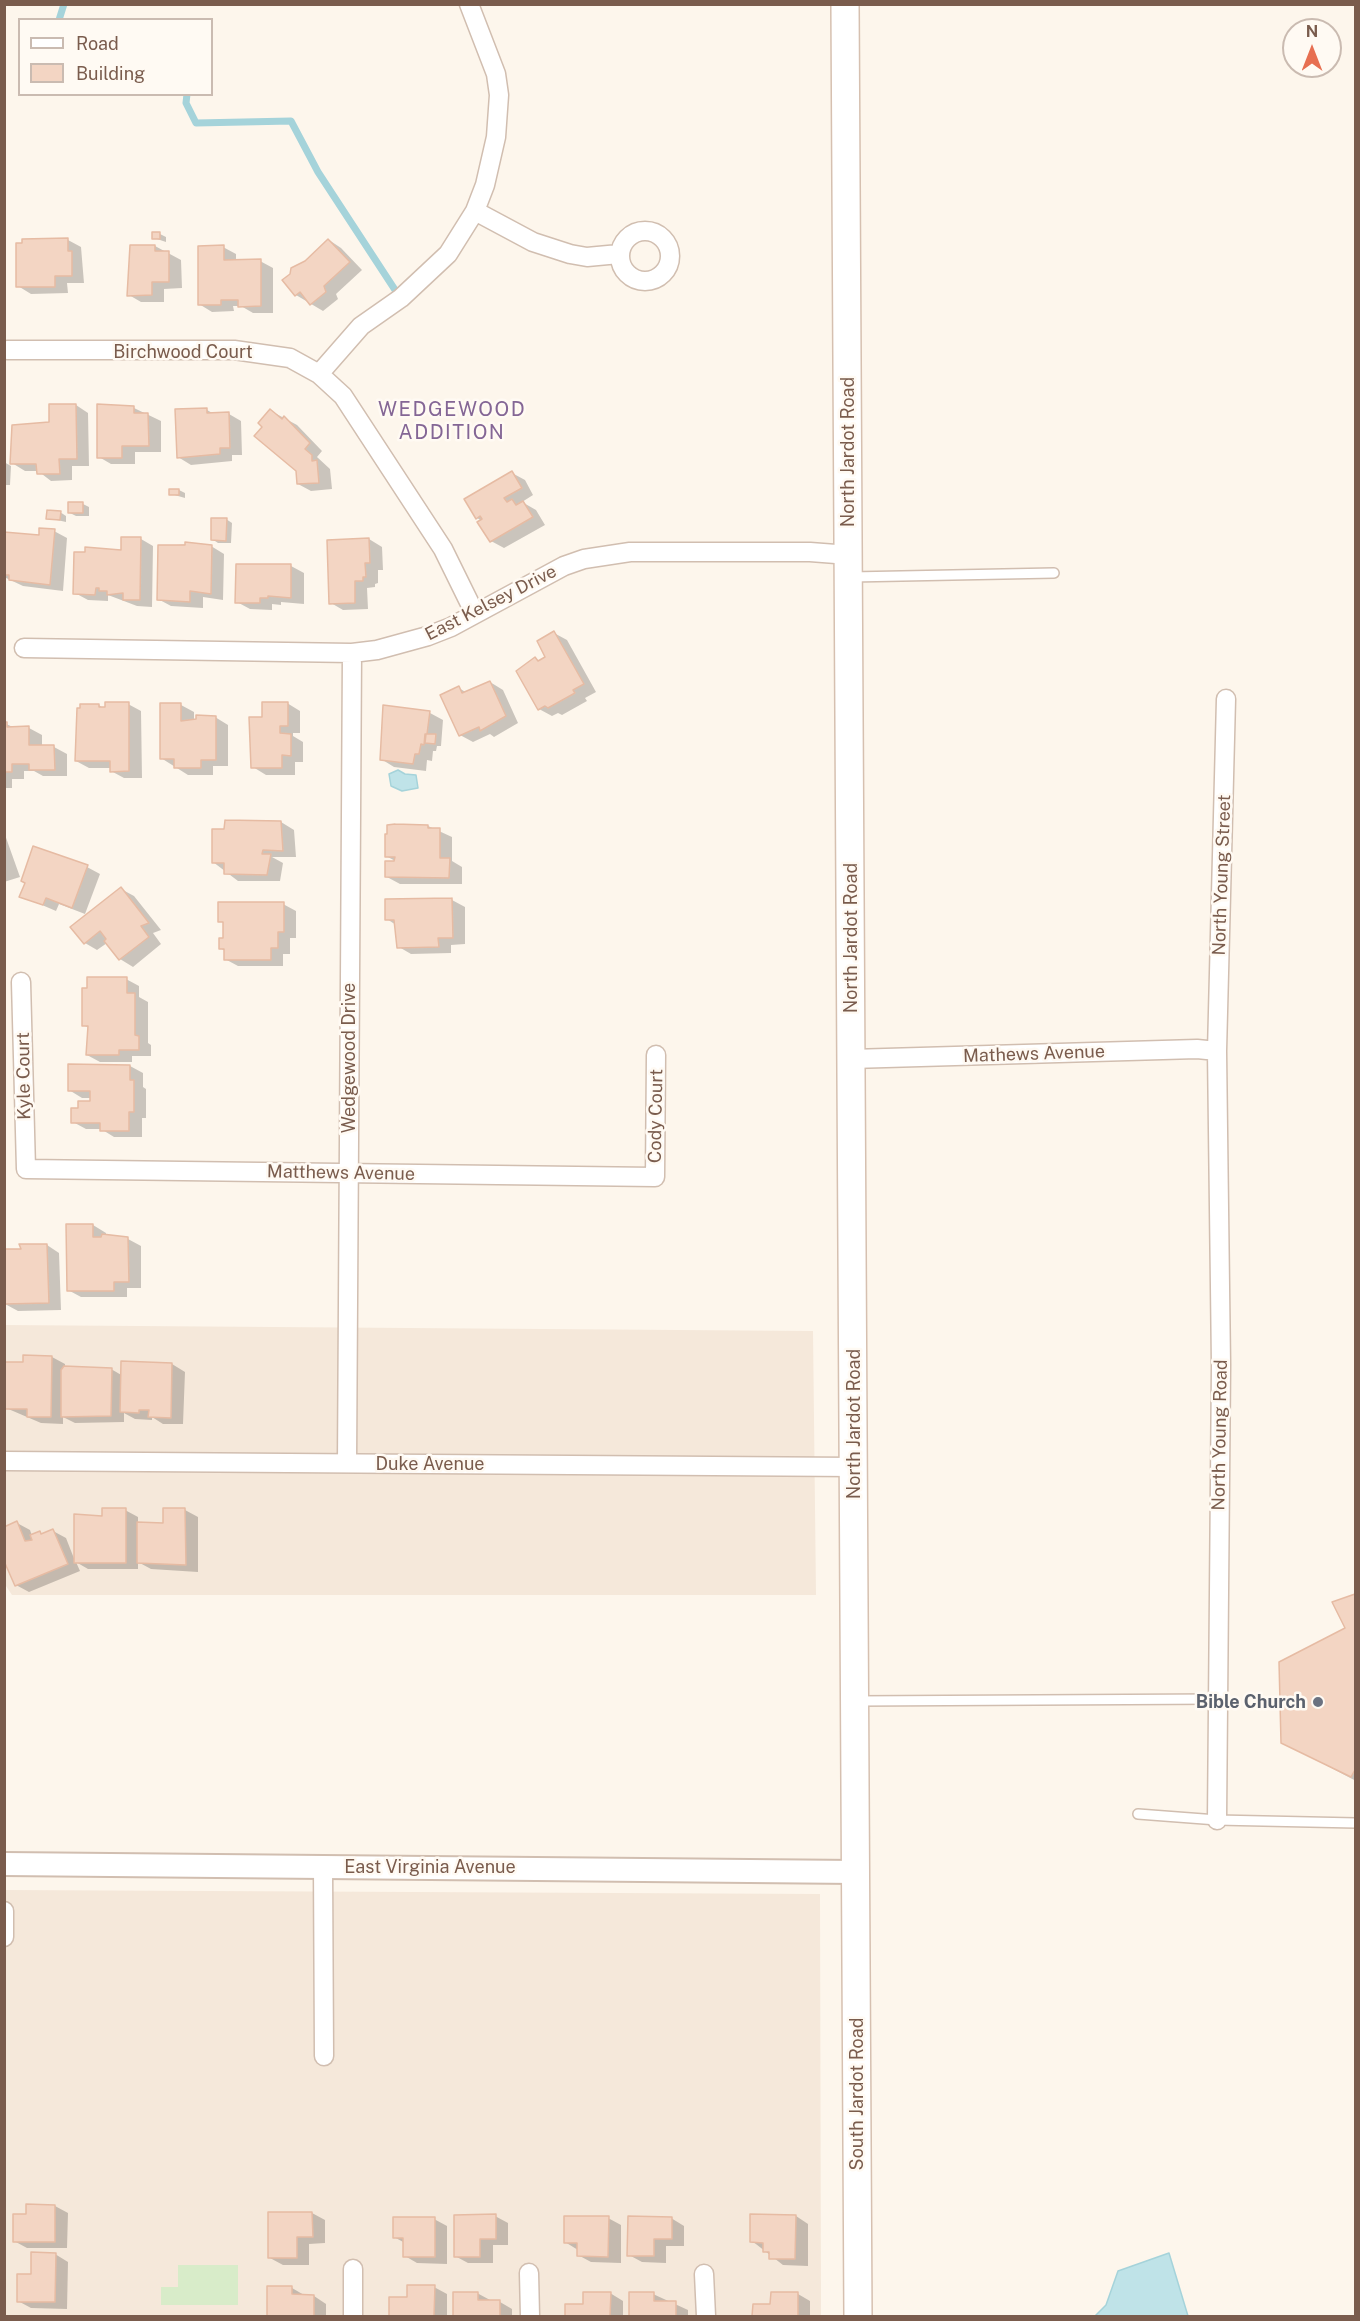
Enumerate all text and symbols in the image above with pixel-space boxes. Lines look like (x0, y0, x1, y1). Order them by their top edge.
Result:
legend (18, 18, 213, 96)
north arrow (1282, 18, 1342, 78)
text: N (1306, 22, 1318, 41)
text: Road (76, 33, 119, 54)
text: Building (76, 63, 145, 84)
street label: Birchwood Court (113, 341, 253, 363)
street label: North Jardot Road (837, 377, 859, 527)
district label: WEDGEWOOD ADDITION (378, 398, 526, 445)
street label: East Kelsey Drive (422, 561, 560, 645)
street label: North Young Street (1208, 794, 1236, 956)
street label: North Jardot Road (840, 863, 862, 1013)
street label: Wedgewood Drive (338, 983, 360, 1133)
street label: Kyle Court (12, 1032, 36, 1120)
street label: Mathews Avenue (963, 1041, 1105, 1067)
street label: Cody Court (644, 1069, 668, 1163)
street label: Matthews Avenue (267, 1161, 415, 1185)
street label: North Jardot Road (843, 1349, 865, 1499)
street label: North Young Road (1208, 1359, 1232, 1511)
street label: Duke Avenue (375, 1453, 485, 1475)
place label: Bible Church (1196, 1691, 1306, 1713)
marker: Bible Church (1311, 1695, 1325, 1709)
street label: East Virginia Avenue (344, 1856, 516, 1878)
street label: South Jardot Road (846, 2018, 868, 2170)

